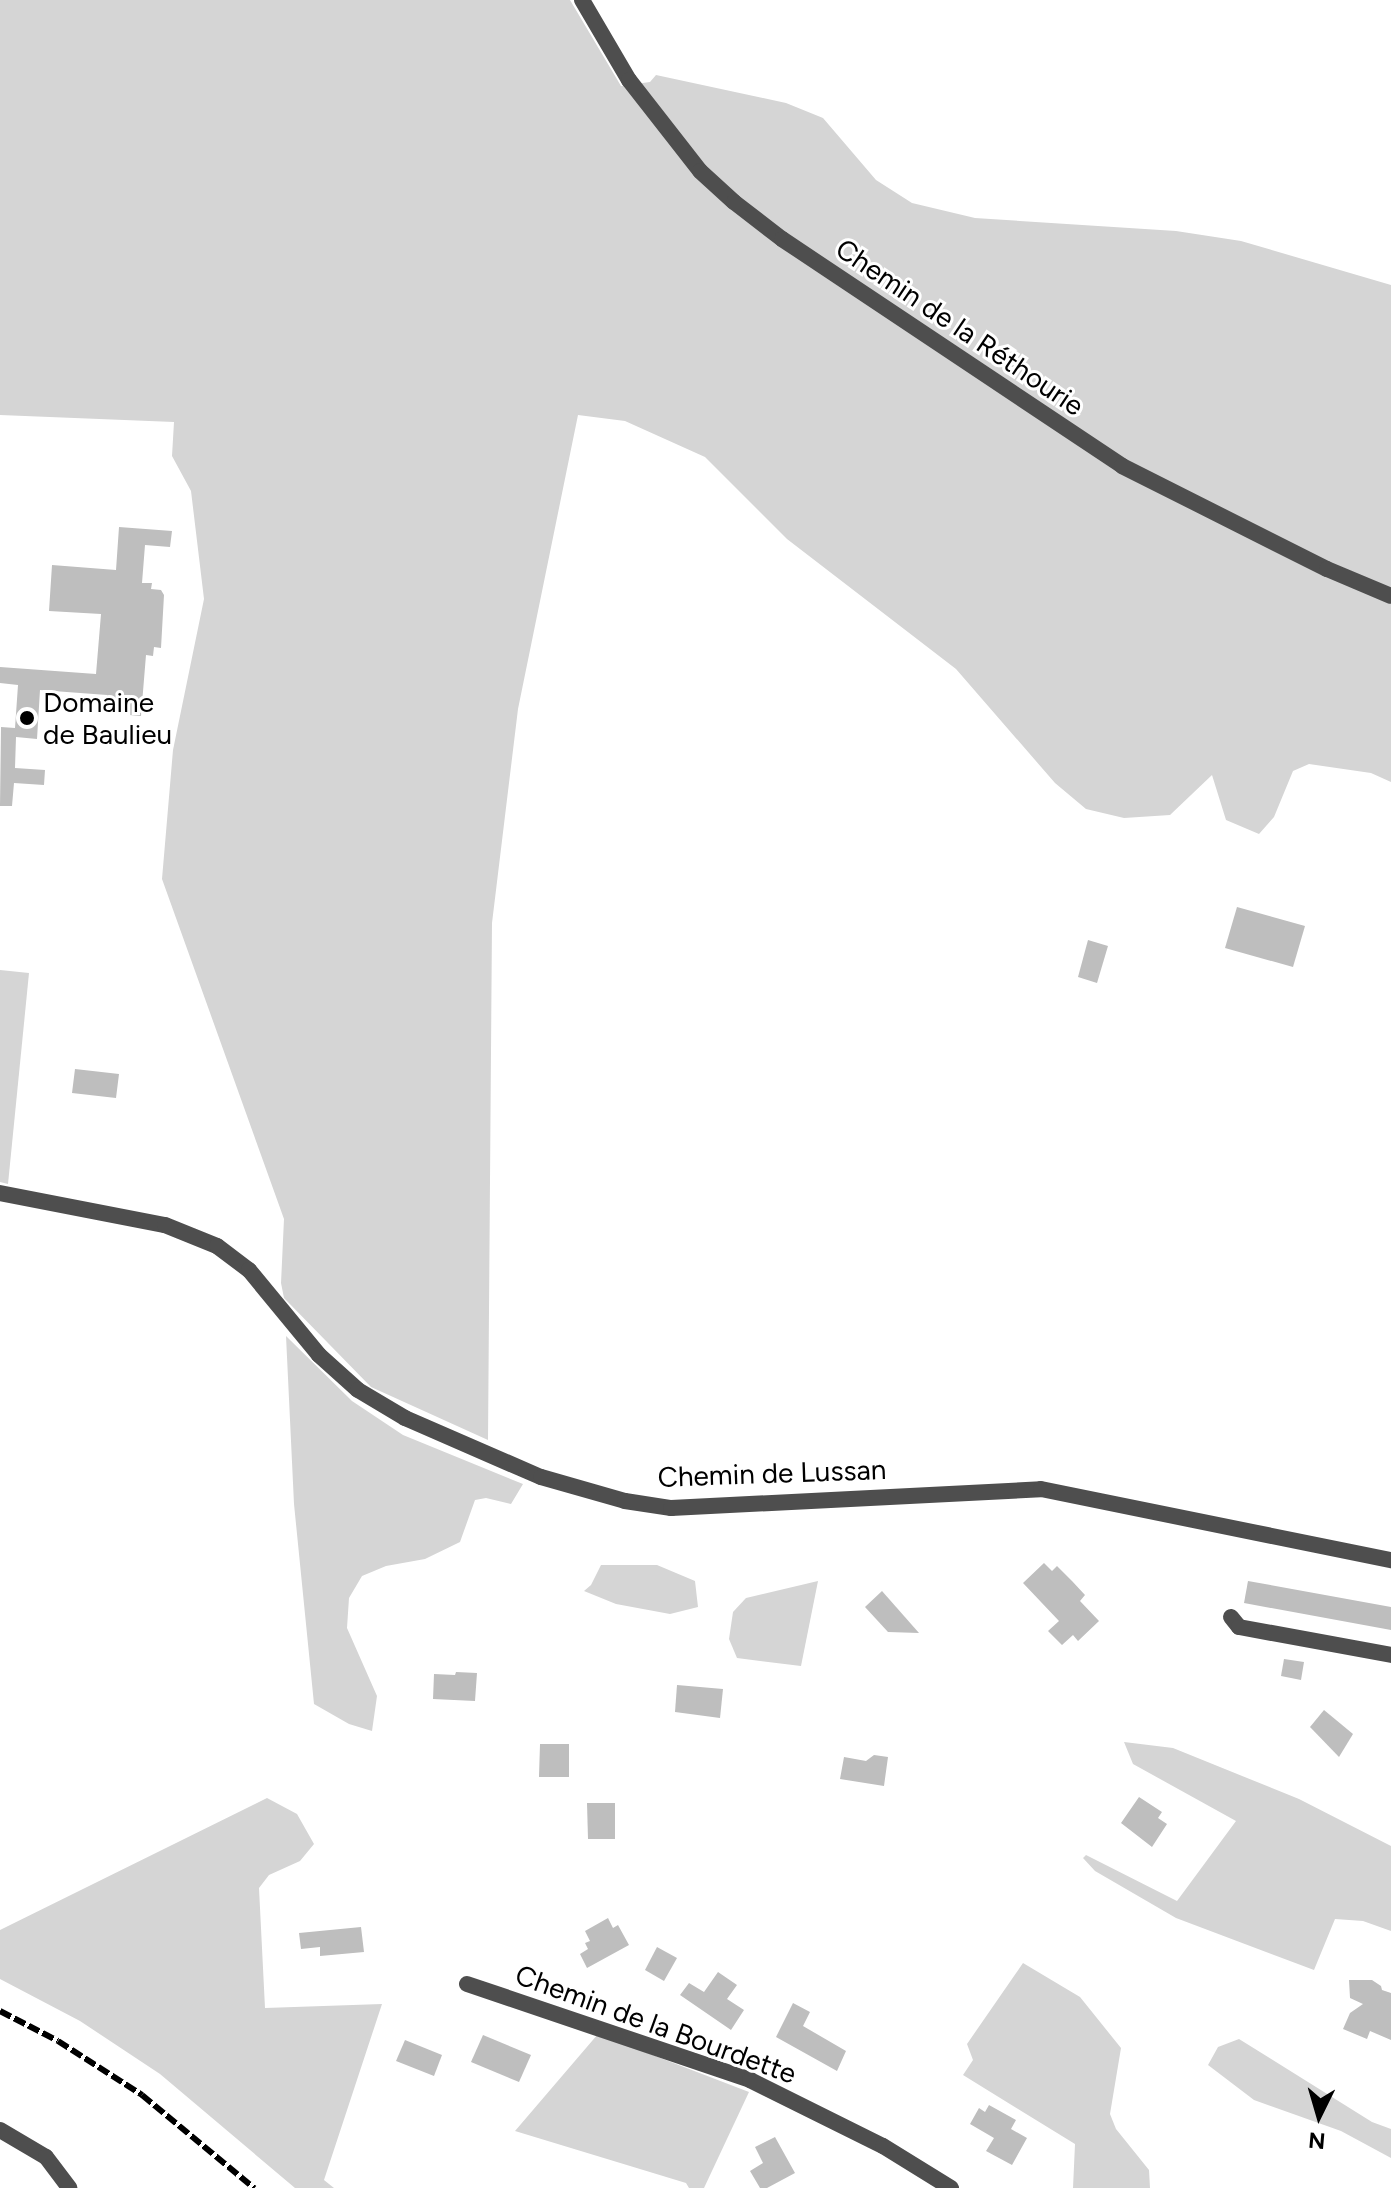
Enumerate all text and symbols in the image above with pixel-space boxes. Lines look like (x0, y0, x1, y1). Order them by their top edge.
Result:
street label: Chemin de la Réthourie (830, 231, 1090, 423)
place label: Domaine de Baulieu (43, 685, 172, 751)
marker: Domaine de Baulieu (18, 709, 36, 727)
street label: Chemin de Lussan (657, 1452, 887, 1494)
street label: Chemin de la Bourdette (511, 1958, 801, 2090)
north arrow (1279, 2076, 1359, 2156)
text: N (1307, 2126, 1327, 2155)

